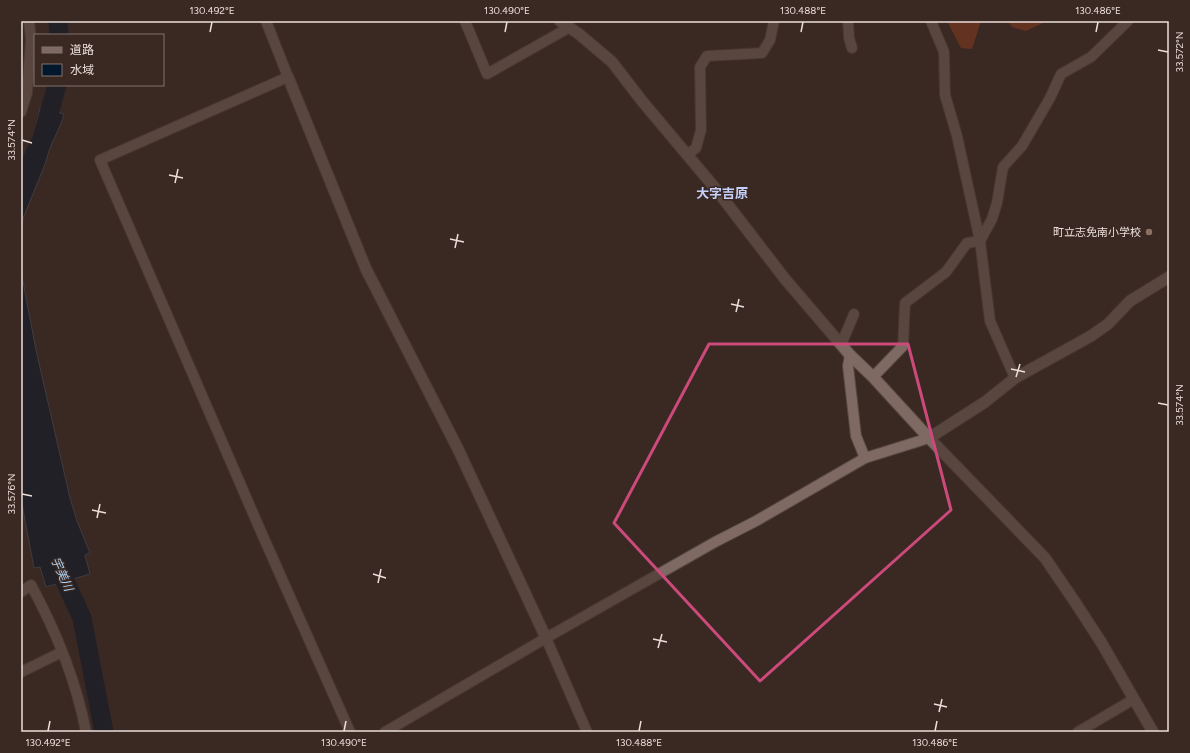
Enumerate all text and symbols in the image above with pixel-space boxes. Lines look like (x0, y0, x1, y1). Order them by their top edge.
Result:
text: 130.492°E (189, 4, 235, 17)
text: 130.490°E (484, 4, 530, 17)
text: 130.488°E (780, 4, 826, 17)
text: 130.486°E (1075, 4, 1121, 17)
text: 33.572°N (1173, 31, 1186, 73)
legend (34, 34, 164, 86)
text: 道路 (70, 43, 94, 57)
text: 水域 (70, 63, 94, 77)
text: 33.574°N (5, 119, 18, 161)
district label: 大字吉原 (696, 186, 748, 201)
place label: 町立志免南小学校 (1053, 226, 1141, 239)
marker: 町立志免南小学校 (1144, 227, 1154, 237)
text: 33.574°N (1173, 384, 1186, 426)
text: 33.576°N (5, 473, 18, 515)
water label: 宇美川 (48, 555, 77, 595)
text: 130.492°E (25, 736, 71, 749)
text: 130.490°E (321, 736, 367, 749)
text: 130.488°E (616, 736, 662, 749)
text: 130.486°E (912, 736, 958, 749)

